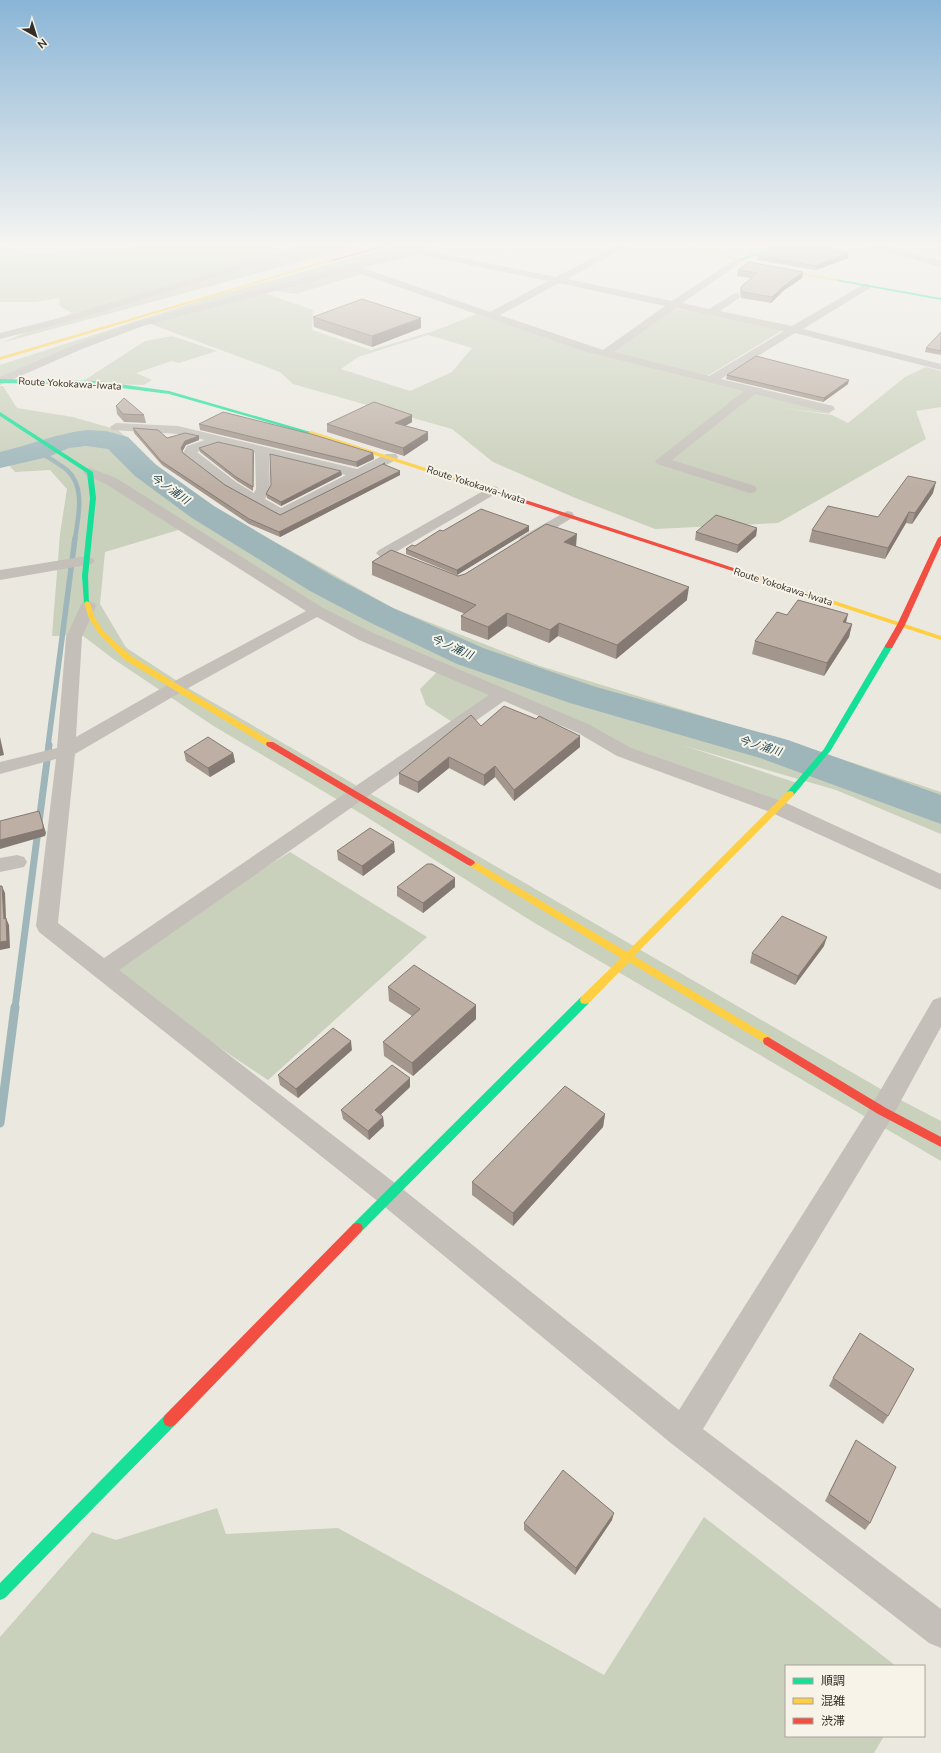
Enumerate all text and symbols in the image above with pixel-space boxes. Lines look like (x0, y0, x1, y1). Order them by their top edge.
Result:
north arrow (16, 16, 56, 56)
text: N (34, 35, 50, 52)
street label: Route Yokokawa-Iwata (18, 374, 122, 394)
street label: Route Yokokawa-Iwata (425, 462, 527, 508)
water label: 今ノ浦川 (148, 470, 193, 508)
street label: Route Yokokawa-Iwata (732, 564, 834, 610)
water label: 今ノ浦川 (429, 631, 476, 663)
water label: 今ノ浦川 (737, 732, 784, 760)
legend (785, 1665, 925, 1737)
text: 順調 (821, 1673, 845, 1689)
text: 混雑 (821, 1693, 845, 1709)
text: 渋滞 (821, 1713, 845, 1729)

